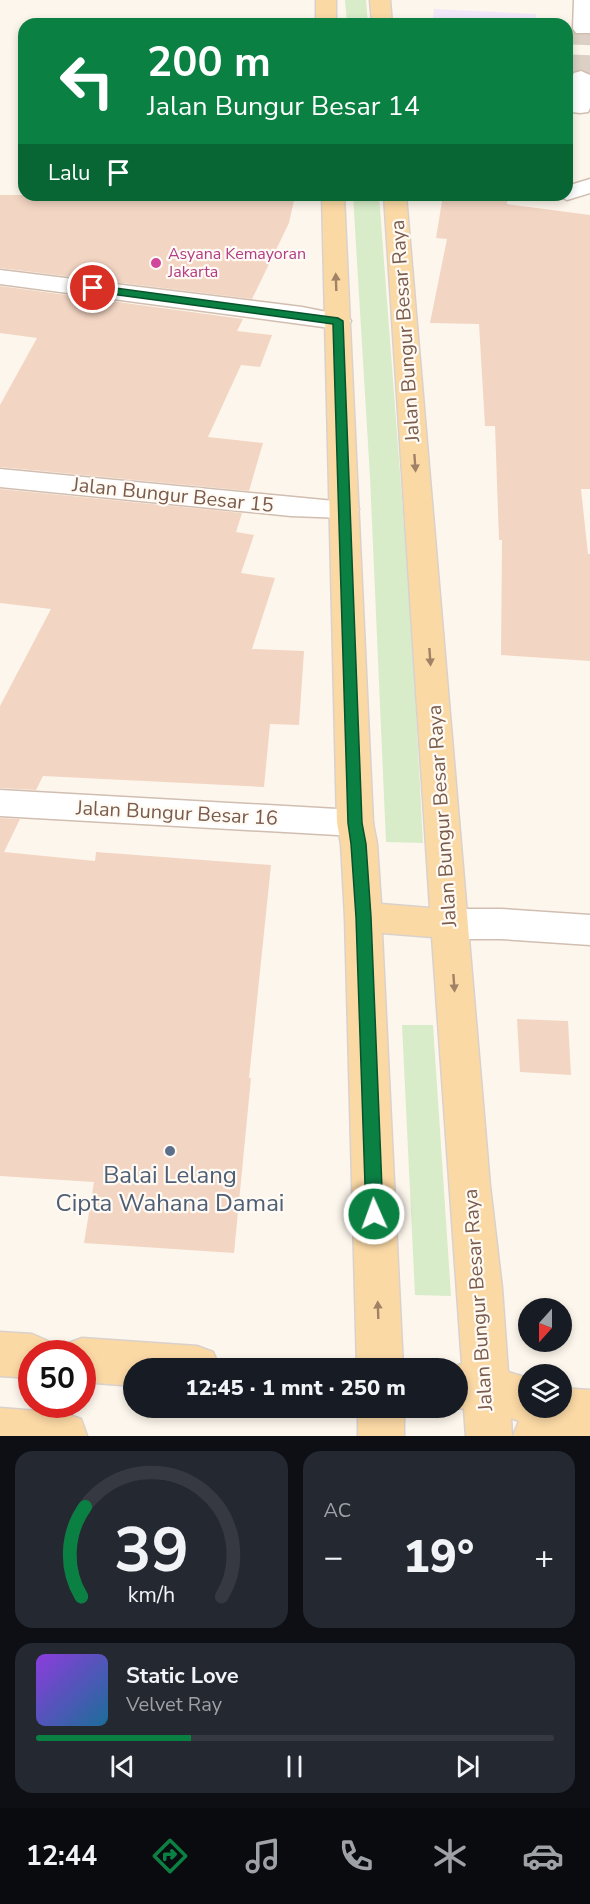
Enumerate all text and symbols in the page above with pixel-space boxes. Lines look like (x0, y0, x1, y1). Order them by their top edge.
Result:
text: 200 m (147, 34, 271, 91)
icon: left (48, 42, 126, 120)
text: Jalan Bungur Besar 14 (147, 88, 420, 125)
icon: arrive (102, 156, 135, 189)
text: Lalu (48, 158, 90, 188)
street label: Jalan Bungur Besar Raya (384, 219, 426, 444)
place label: Asyana Kemayoran Jakarta (167, 243, 306, 283)
marker: Asyana Kemayoran Jakarta (149, 256, 163, 270)
pin (67, 262, 118, 313)
icon: arrive (76, 271, 109, 304)
one-way arrow (332, 272, 341, 291)
one-way arrow (410, 453, 420, 472)
street label: Jalan Bungur Besar 15 (70, 471, 275, 519)
one-way arrow (425, 648, 435, 667)
street label: Jalan Bungur Besar Raya (421, 704, 463, 929)
street label: Jalan Bungur Besar 16 (74, 794, 279, 832)
one-way arrow (450, 973, 459, 992)
marker: Balai Lelang Cipta Wahana Damai (163, 1144, 177, 1158)
place label: Balai Lelang Cipta Wahana Damai (56, 1159, 284, 1219)
position arrow (342, 1182, 406, 1246)
street label: Jalan Bungur Besar Raya (457, 1188, 499, 1413)
north arrow (518, 1298, 572, 1352)
map controls (518, 1298, 572, 1418)
one-way arrow (373, 1300, 383, 1319)
speed limit sign: 50 (18, 1340, 96, 1418)
button: layers (518, 1364, 572, 1418)
text: 12:45 · 1 mnt · 250 m (185, 1373, 406, 1403)
text: AC (324, 1497, 351, 1524)
text: 39 (114, 1508, 189, 1593)
text: 19° (403, 1527, 474, 1588)
text: − (324, 1535, 343, 1580)
text: + (534, 1535, 554, 1580)
text: km/h (128, 1580, 175, 1610)
text: Static Love (126, 1661, 239, 1691)
text: Velvet Ray (126, 1691, 222, 1718)
icon: previous (106, 1750, 139, 1783)
icon: pause (278, 1750, 311, 1783)
icon: next (451, 1750, 484, 1783)
icon: directions (149, 1835, 191, 1877)
icon: music (242, 1835, 284, 1877)
icon: phone (335, 1835, 377, 1877)
icon: climate (429, 1835, 471, 1877)
icon: car (522, 1835, 564, 1877)
text: 12:44 (26, 1838, 97, 1875)

